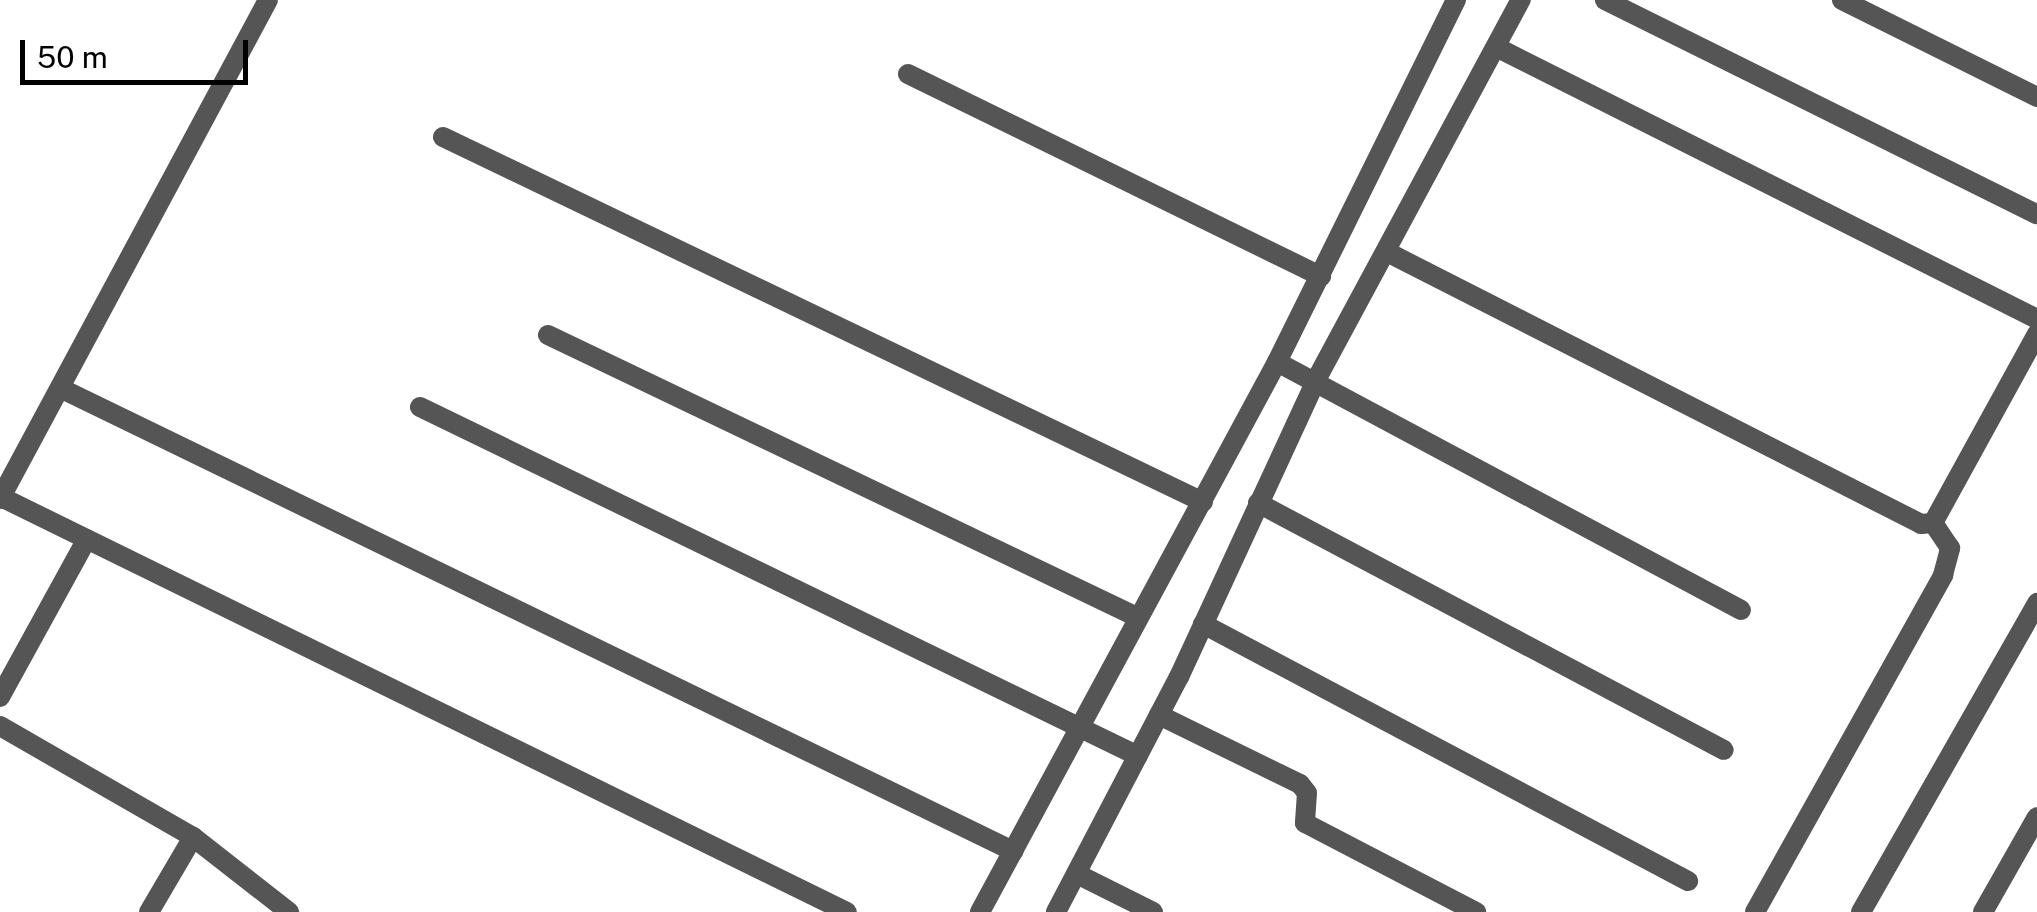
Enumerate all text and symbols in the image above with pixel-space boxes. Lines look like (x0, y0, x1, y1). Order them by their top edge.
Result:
scale bar (25, 20, 252, 82)
text: 50 m (37, 39, 108, 75)

